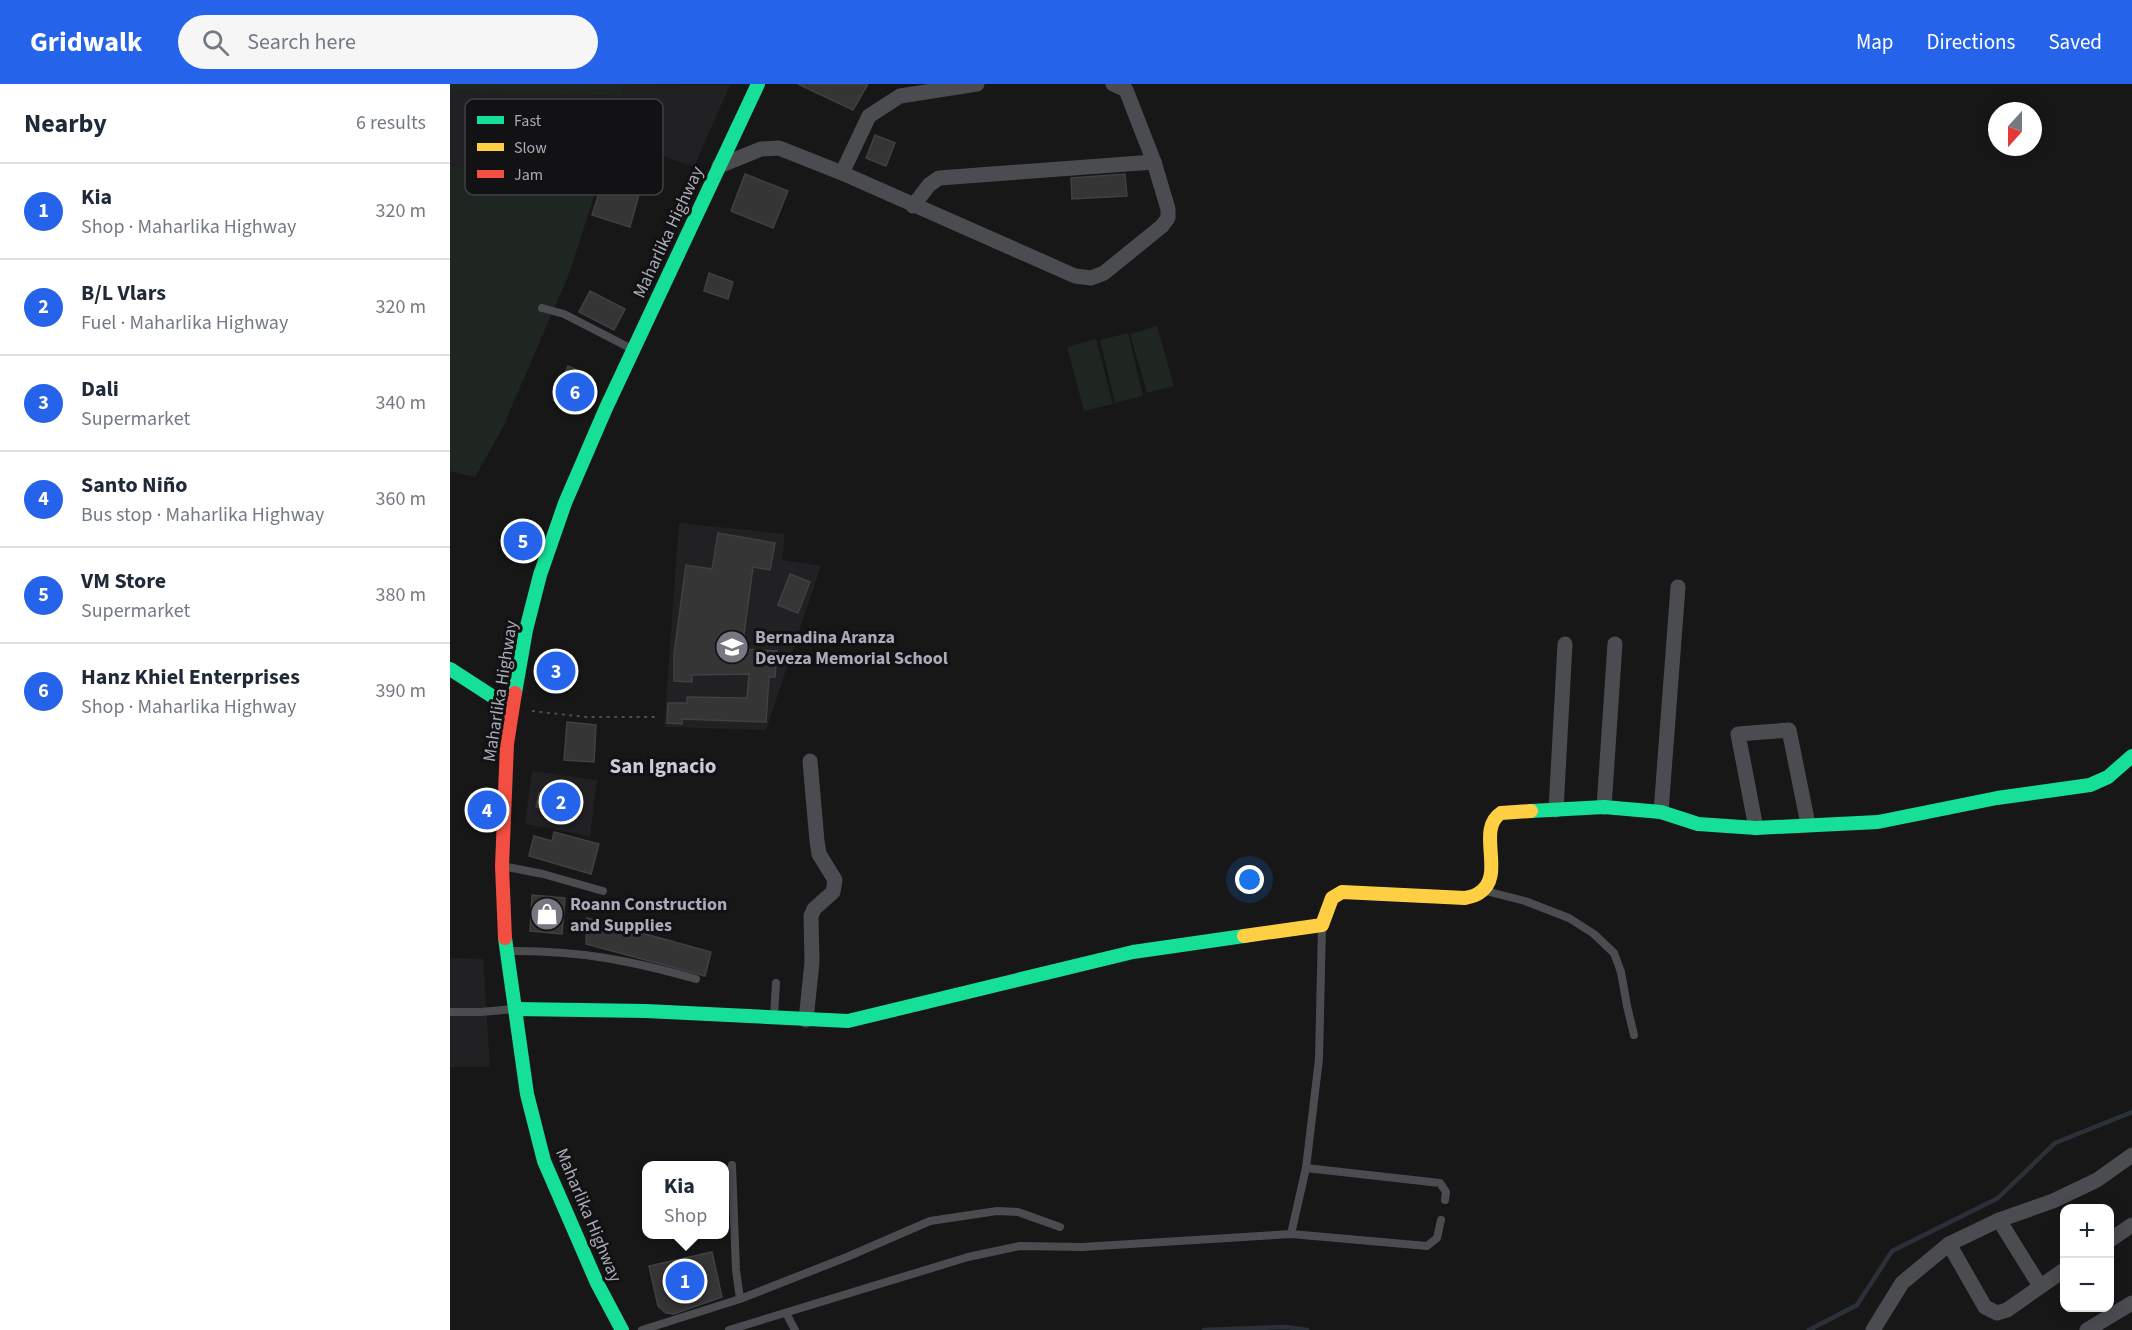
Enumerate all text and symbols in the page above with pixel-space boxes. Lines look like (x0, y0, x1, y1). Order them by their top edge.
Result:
search box (178, 15, 598, 69)
text: Gridwalk (30, 22, 142, 62)
icon: search (199, 26, 232, 59)
text: Search here (247, 26, 356, 58)
text: Map (1856, 27, 1894, 57)
text: Directions (1927, 27, 2015, 57)
text: Saved (2048, 27, 2102, 57)
legend (465, 99, 663, 195)
north arrow (1988, 102, 2042, 156)
text: Nearby (24, 105, 107, 142)
text: 6 results (356, 109, 426, 137)
text: Fast (514, 110, 542, 132)
text: Slow (514, 137, 547, 159)
street label: Maharlika Highway (627, 162, 710, 302)
text: Jam (514, 164, 543, 186)
text: Kia (81, 181, 112, 213)
text: 1 (38, 197, 49, 225)
text: 320 m (376, 197, 426, 225)
text: Shop · Maharlika Highway (81, 213, 296, 241)
text: B/L Vlars (81, 277, 166, 309)
text: 2 (38, 293, 49, 321)
text: 320 m (376, 293, 426, 321)
text: Fuel · Maharlika Highway (81, 309, 288, 337)
pin: 6 (556, 370, 594, 414)
text: Dali (81, 373, 119, 405)
text: 3 (38, 389, 49, 417)
text: 340 m (376, 389, 426, 417)
text: Supermarket (81, 405, 190, 433)
text: Santo Niño (81, 469, 188, 501)
text: 4 (38, 485, 49, 513)
text: 360 m (376, 485, 426, 513)
text: Bus stop · Maharlika Highway (81, 501, 324, 529)
pin: 5 (504, 518, 542, 564)
text: VM Store (81, 565, 166, 597)
text: 5 (38, 581, 49, 609)
text: 380 m (376, 581, 426, 609)
text: Supermarket (81, 597, 190, 625)
street label: Maharlika Highway (477, 618, 524, 764)
place label: Bernadina Aranza Deveza Memorial School (755, 625, 948, 671)
school or university icon: Bernadina Aranza Deveza Memorial School (714, 629, 750, 665)
pin: 3 (536, 648, 576, 694)
text: Hanz Khiel Enterprises (81, 661, 300, 693)
text: 6 (38, 677, 49, 705)
text: 390 m (376, 677, 426, 705)
text: Shop · Maharlika Highway (81, 693, 296, 721)
district label: San Ignacio (610, 751, 716, 781)
pin: 2 (542, 780, 580, 824)
pin: 4 (468, 788, 507, 832)
your location (1235, 865, 1264, 894)
place label: Roann Construction and Supplies (570, 892, 727, 938)
shop icon: Roann Construction and Supplies (529, 896, 565, 932)
street label: Maharlika Highway (549, 1145, 628, 1286)
popup (642, 1161, 729, 1239)
text: Kia (664, 1170, 695, 1202)
text: Shop (664, 1202, 707, 1230)
map controls (2060, 1204, 2114, 1312)
button: + (2060, 1204, 2114, 1258)
pin: 1 (666, 1258, 704, 1304)
button: − (2060, 1258, 2114, 1312)

